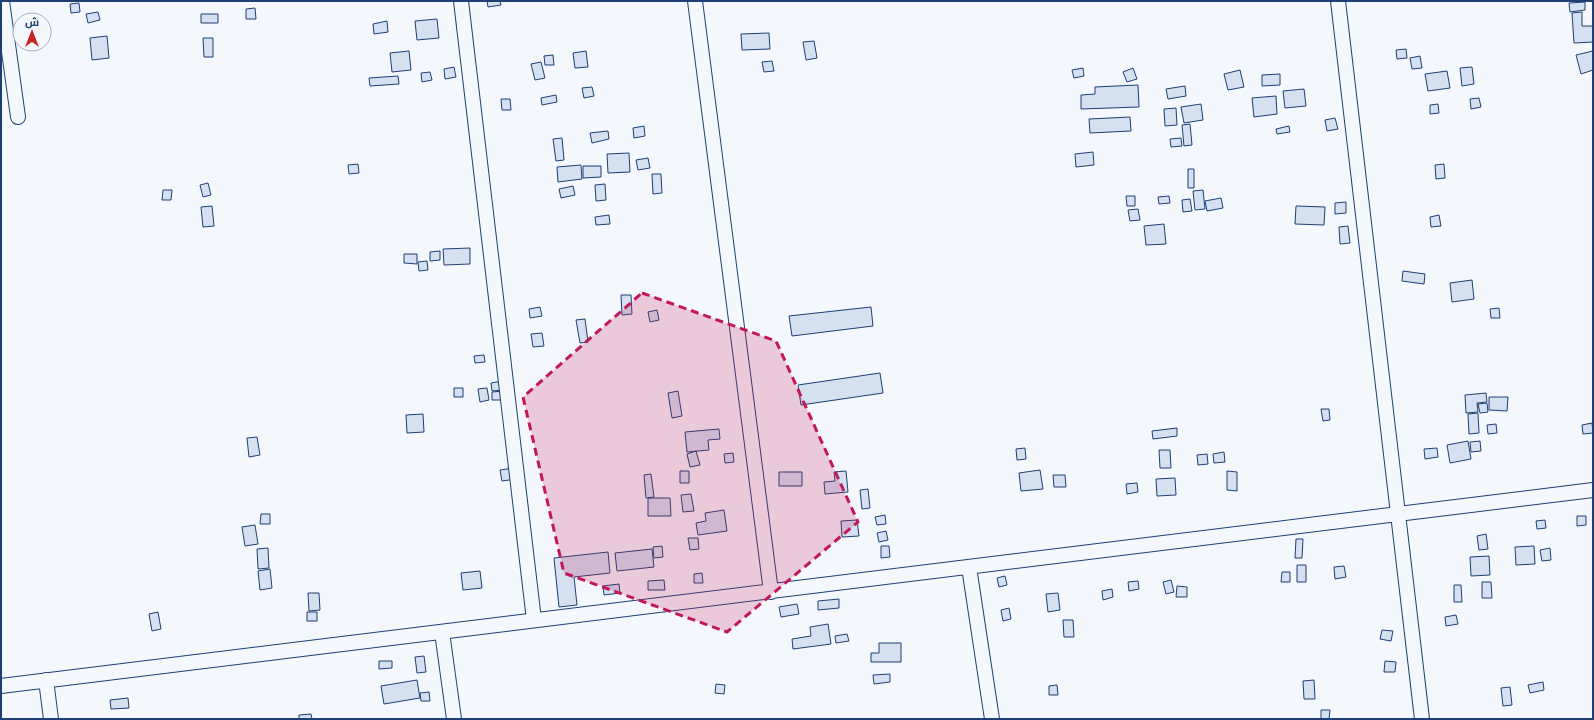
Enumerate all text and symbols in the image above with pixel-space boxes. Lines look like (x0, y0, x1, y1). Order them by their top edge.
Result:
north arrow (12, 12, 52, 52)
text: ش (25, 15, 39, 29)

